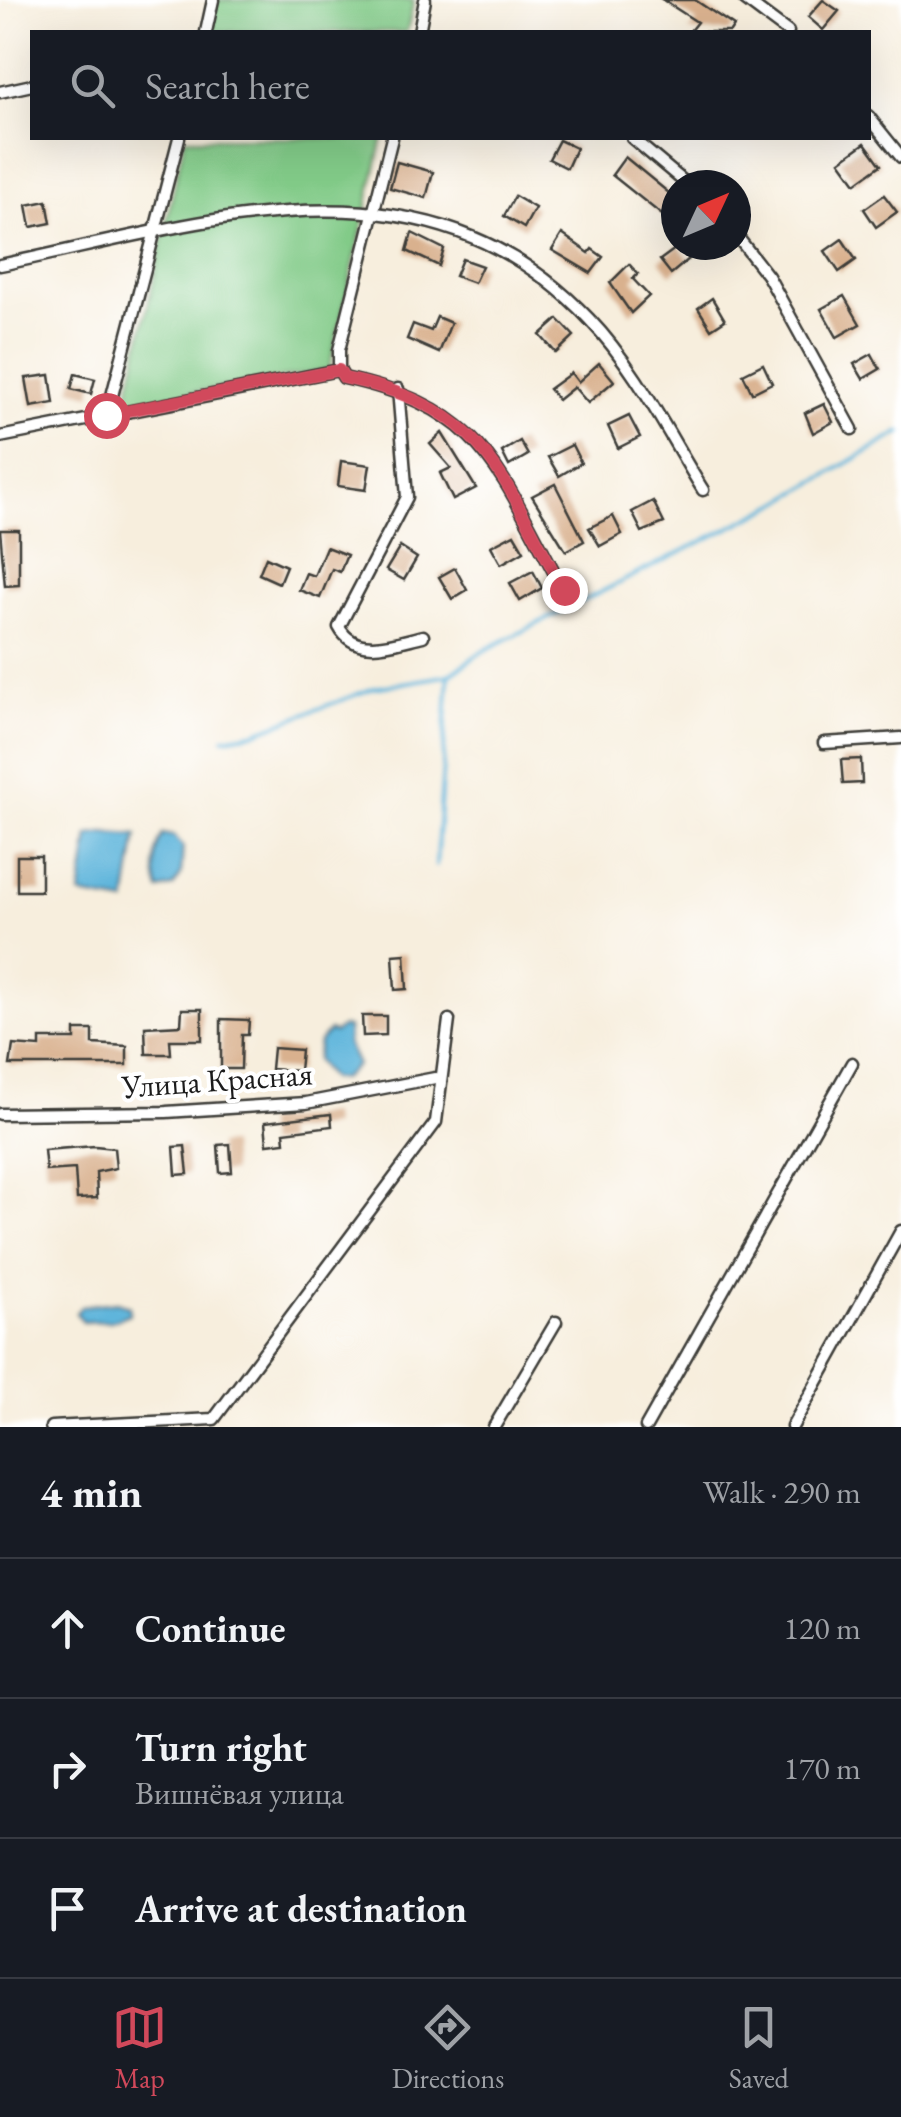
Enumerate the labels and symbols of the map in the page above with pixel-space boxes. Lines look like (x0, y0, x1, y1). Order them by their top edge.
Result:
north arrow (661, 170, 751, 260)
route start (84, 393, 130, 439)
route end (542, 568, 588, 614)
street label: Улица Красная (119, 1052, 314, 1108)

